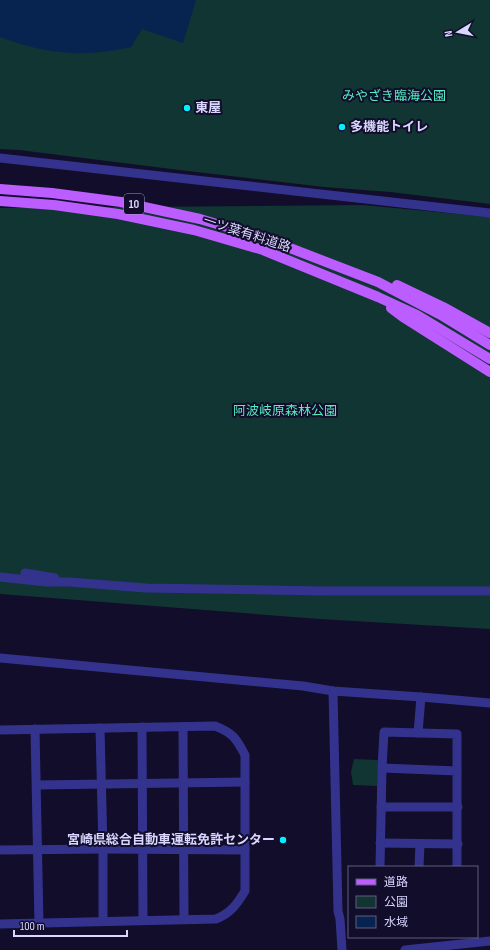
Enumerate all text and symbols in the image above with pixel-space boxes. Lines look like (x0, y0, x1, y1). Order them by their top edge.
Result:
north arrow (438, 12, 478, 52)
text: N (442, 30, 456, 38)
park label: みやざき臨海公園 (342, 88, 446, 104)
place label: 東屋 (195, 100, 221, 116)
marker: 東屋 (182, 103, 192, 113)
place label: 多機能トイレ (350, 119, 428, 135)
marker: 多機能トイレ (337, 122, 347, 132)
road number: 10 (124, 194, 144, 214)
street label: 一ツ葉有料道路 (201, 212, 293, 256)
park label: 阿波岐原森林公園 (233, 403, 337, 419)
place label: 宮崎県総合自動車運転免許センター (67, 832, 275, 848)
marker: 宮崎県総合自動車運転免許センター (278, 835, 288, 845)
legend (348, 866, 478, 938)
text: 道路 (384, 875, 408, 890)
text: 公園 (384, 895, 408, 910)
scale bar (14, 912, 127, 938)
text: 水域 (384, 915, 408, 930)
text: 100 m (20, 919, 45, 934)

